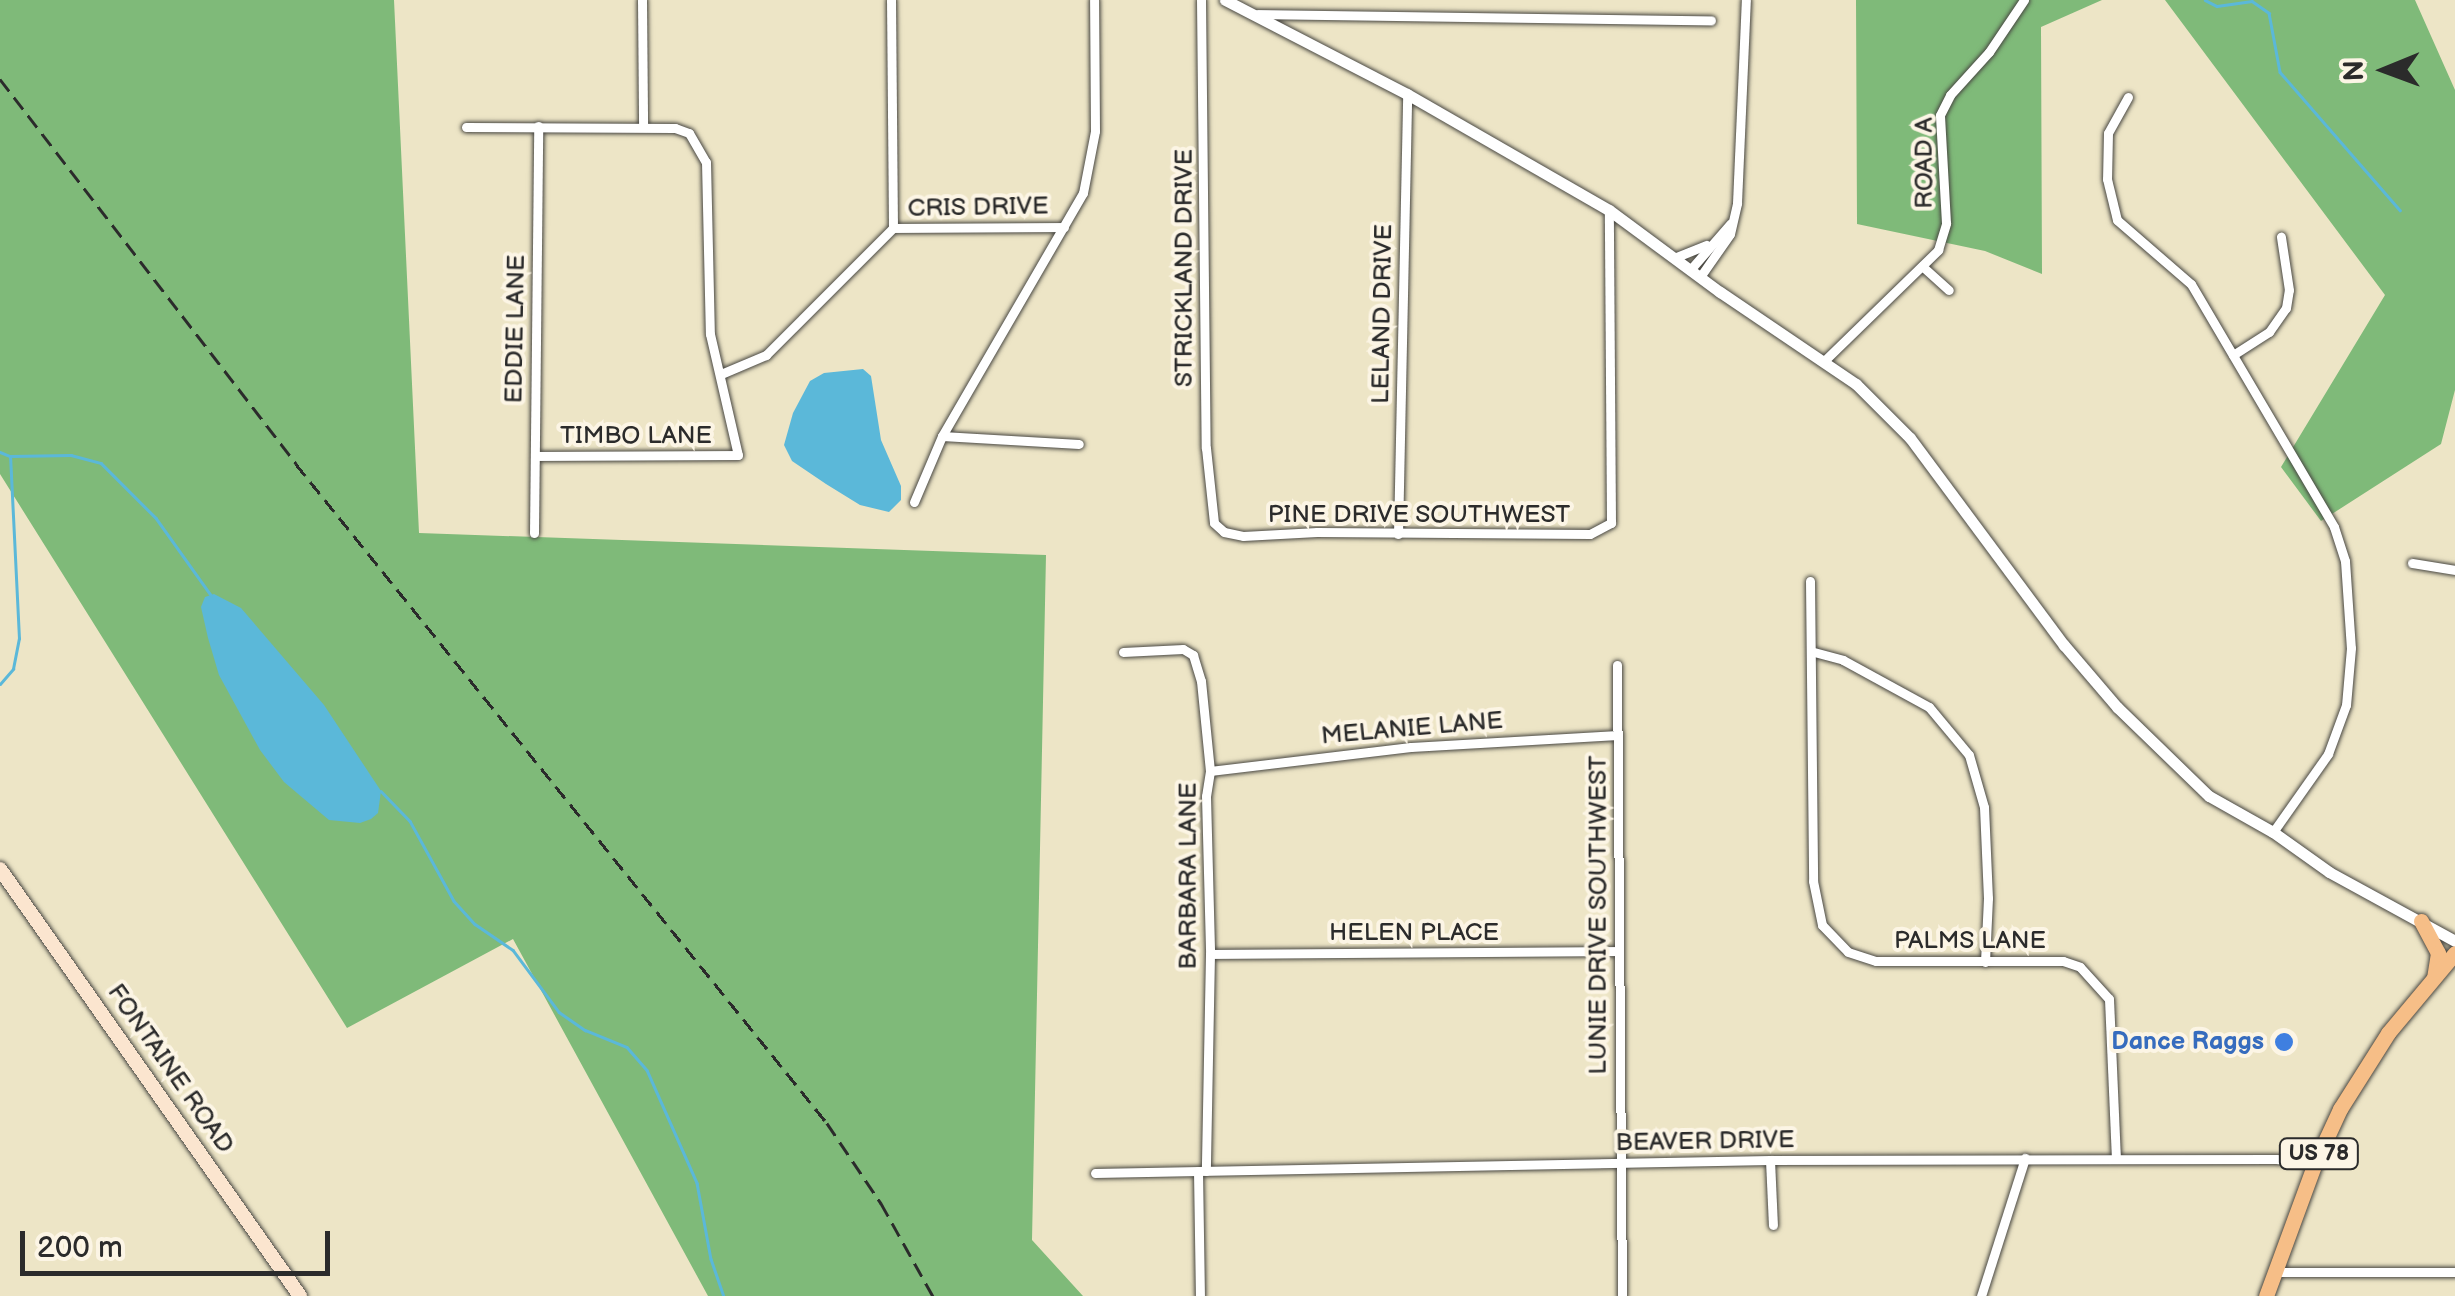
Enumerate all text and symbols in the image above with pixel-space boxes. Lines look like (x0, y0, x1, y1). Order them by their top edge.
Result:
north arrow (2335, 20, 2435, 120)
text: N (2338, 60, 2371, 81)
street label: ROAD A (1910, 117, 1940, 209)
street label: STRICKLAND DRIVE (1170, 149, 1200, 387)
street label: CRIS DRIVE (907, 192, 1049, 224)
street label: LELAND DRIVE (1366, 224, 1400, 404)
street label: EDDIE LANE (500, 254, 532, 404)
street label: TIMBO LANE (560, 421, 712, 451)
street label: PINE DRIVE SOUTHWEST (1268, 500, 1570, 530)
street label: MELANIE LANE (1320, 706, 1504, 752)
street label: LUNIE DRIVE SOUTHWEST (1584, 755, 1614, 1075)
street label: BARBARA LANE (1174, 782, 1204, 970)
street label: HELEN PLACE (1329, 918, 1499, 948)
street label: PALMS LANE (1894, 926, 2046, 956)
street label: FONTAINE ROAD (100, 979, 240, 1159)
place label: Dance Raggs (2111, 1027, 2264, 1057)
marker: Dance Raggs (2273, 1031, 2295, 1053)
street label: BEAVER DRIVE (1615, 1125, 1795, 1159)
road number: US 78 (2276, 1137, 2362, 1171)
scale bar (25, 1211, 335, 1273)
text: 200 m (37, 1230, 123, 1266)

